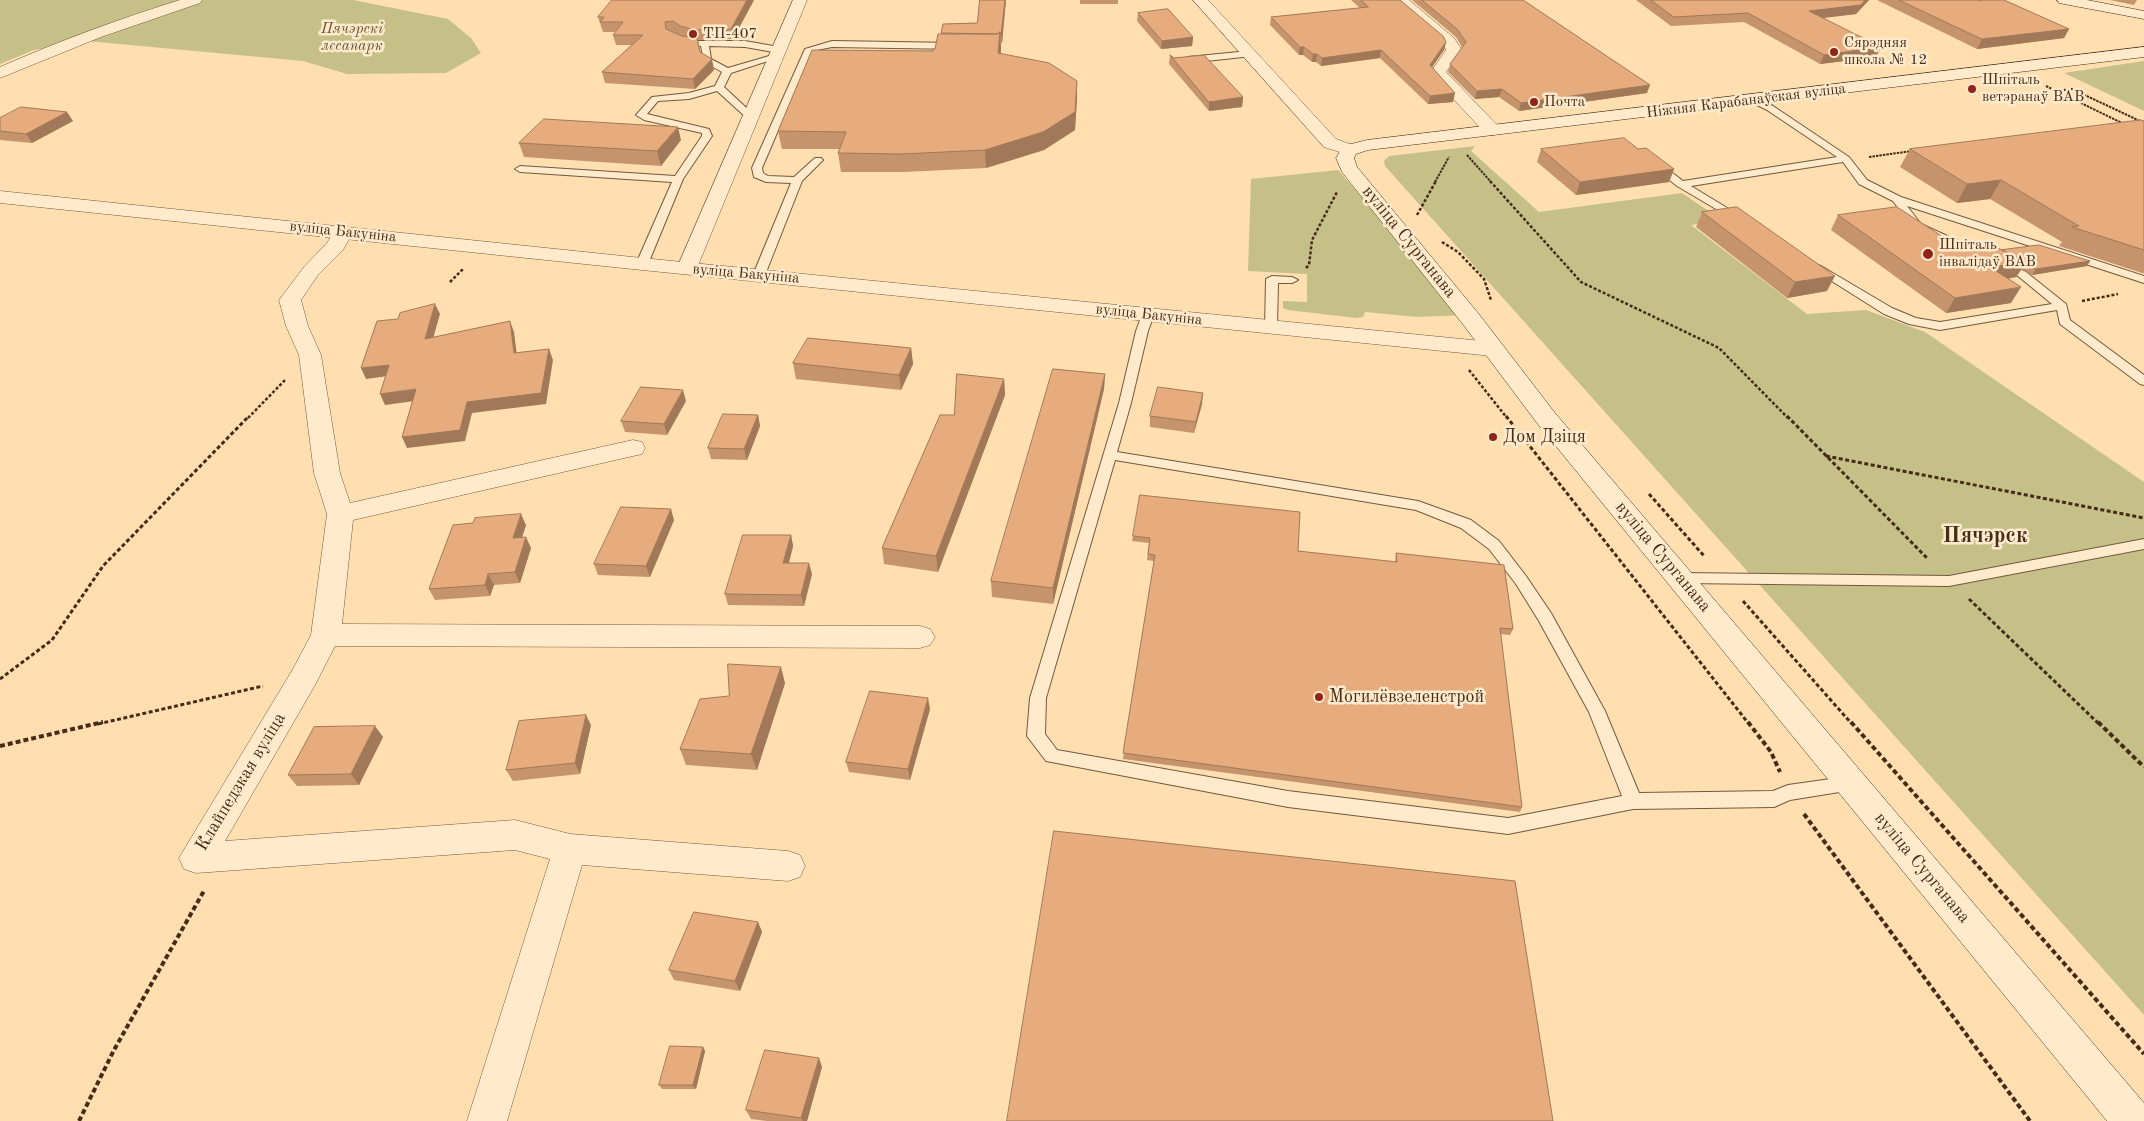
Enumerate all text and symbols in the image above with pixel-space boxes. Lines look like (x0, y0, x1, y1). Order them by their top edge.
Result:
park label: Пячэрскі лесапарк (321, 20, 383, 55)
place label: ТП-407 (703, 25, 757, 43)
marker: ТП-407 (687, 28, 699, 40)
place label: Сярэдняя школа № 12 (1844, 34, 1927, 69)
marker: Сярэдняя школа № 12 (1828, 46, 1840, 58)
place label: Шпіталь ветэранаў ВАВ (1982, 71, 2084, 106)
street label: Ніжняя Карабанаўская вуліца (1645, 80, 1847, 122)
marker: Шпіталь ветэранаў ВАВ (1966, 83, 1978, 95)
place label: Почта (1544, 93, 1585, 111)
marker: Почта (1528, 96, 1540, 108)
street label: вуліца Сурганава (1357, 181, 1461, 303)
street label: вуліца Бакуніна (289, 217, 397, 247)
place label: Шпіталь інвалідаў ВАВ (1939, 236, 2036, 271)
marker: Шпіталь інвалідаў ВАВ (1921, 247, 1935, 261)
street label: вуліца Бакуніна (692, 260, 800, 288)
street label: вуліца Бакуніна (1095, 300, 1203, 330)
place label: Дом Дзіця (1503, 426, 1586, 448)
marker: Дом Дзіця (1487, 431, 1499, 443)
street label: вуліца Сурганава (1610, 497, 1716, 617)
district label: Пячэрск (1943, 523, 2027, 549)
place label: Могилёвзеленстрой (1329, 686, 1484, 708)
marker: Могилёвзеленстрой (1313, 691, 1325, 703)
street label: Клайпедзкая вуліца (191, 709, 291, 855)
street label: вуліца Сурганава (1869, 808, 1975, 928)

